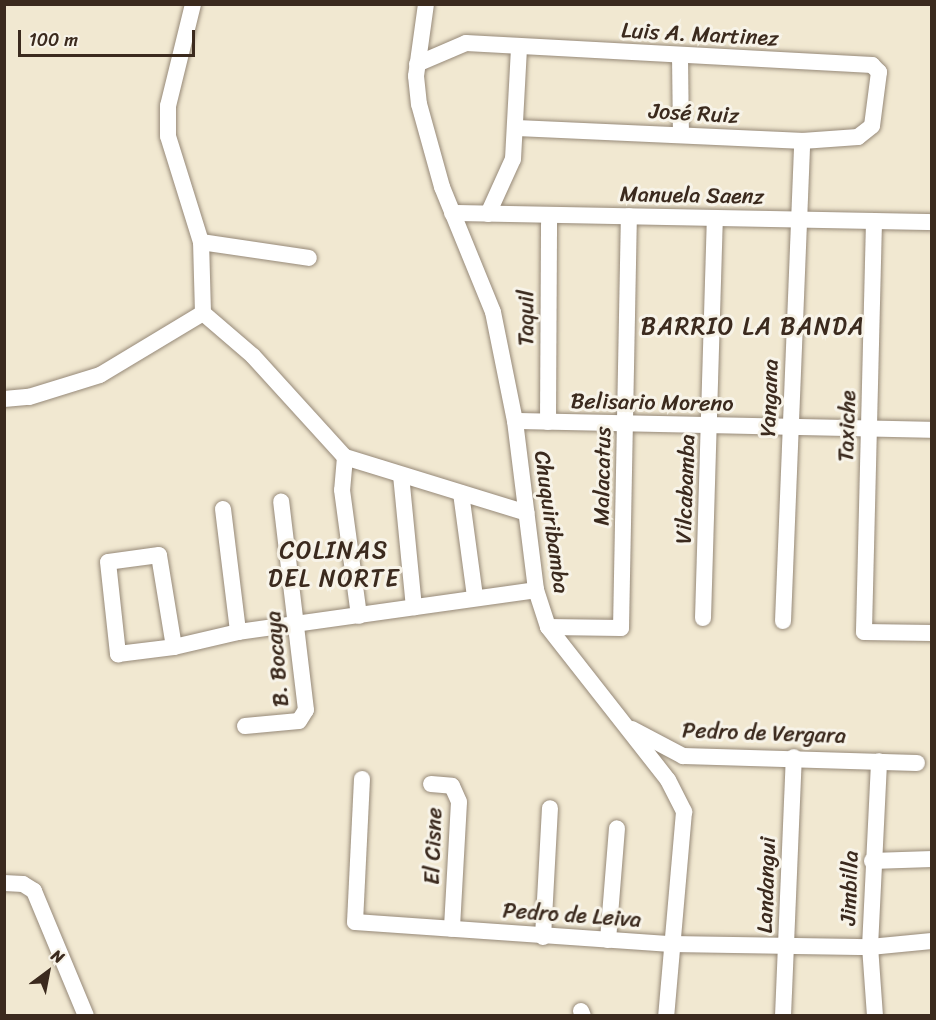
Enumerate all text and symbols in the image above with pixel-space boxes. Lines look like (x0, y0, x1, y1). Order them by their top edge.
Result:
street label: Luis A. Martinez (621, 17, 779, 51)
scale bar (21, 18, 198, 56)
text: 100 m (29, 24, 78, 56)
street label: José Ruiz (648, 97, 740, 129)
street label: Manuela Saenz (619, 181, 765, 209)
street label: Taquil (513, 290, 539, 346)
district label: BARRIO LA BANDA (642, 313, 864, 341)
street label: Yangana (754, 359, 784, 437)
street label: Belisario Moreno (570, 387, 734, 417)
street label: Taxiche (833, 390, 861, 462)
street label: Malacatus (588, 426, 616, 526)
street label: Vilcabamba (670, 434, 700, 544)
street label: Chuquiribamba (529, 449, 575, 595)
district label: COLINAS DEL NORTE (269, 537, 399, 593)
street label: B. Bocaya (260, 610, 294, 708)
street label: Pedro de Vergara (681, 717, 847, 749)
street label: El Cisne (418, 807, 448, 885)
street label: Landangui (751, 836, 781, 934)
street label: Jimbilla (835, 850, 863, 926)
street label: Pedro de Leiva (501, 897, 643, 933)
text: N (45, 941, 70, 972)
north arrow (18, 942, 78, 1002)

